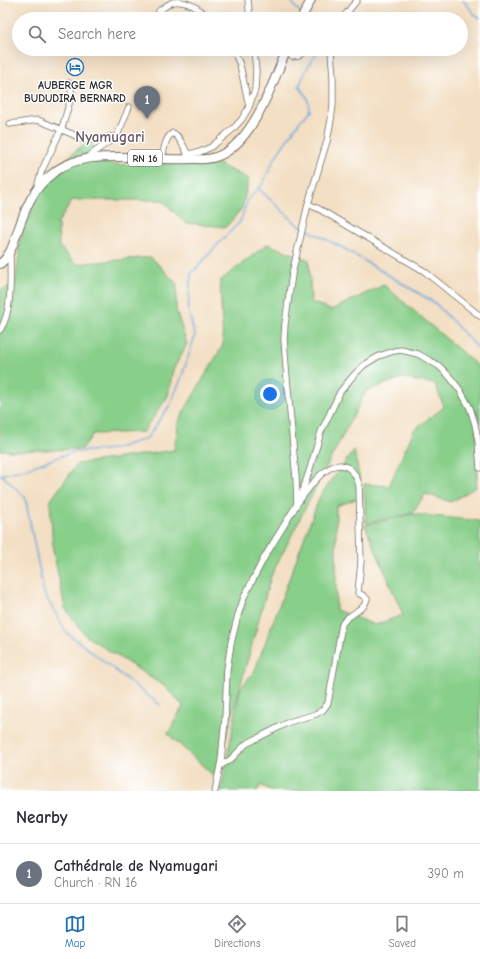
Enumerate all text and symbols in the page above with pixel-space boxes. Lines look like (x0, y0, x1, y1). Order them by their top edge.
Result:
search box (12, 12, 468, 56)
icon: search (26, 23, 48, 45)
text: Search here (58, 25, 136, 43)
hotel icon: AUBERGE MGR BUDUDIRA BERNARD (65, 57, 85, 77)
place label: AUBERGE MGR BUDUDIRA BERNARD (24, 79, 126, 105)
pin: 1 (134, 86, 160, 119)
district label: Nyamugari (75, 128, 145, 146)
road number: RN 16 (128, 150, 162, 166)
your location (260, 384, 280, 404)
text: Nearby (16, 808, 67, 827)
text: Cathédrale de Nyamugari (54, 857, 218, 875)
text: 1 (26, 866, 32, 881)
text: 390 m (428, 866, 464, 881)
text: Church · RN 16 (54, 875, 137, 890)
tab: Map (64, 913, 86, 950)
tab: Directions (214, 913, 261, 950)
tab: Saved (389, 913, 416, 950)

